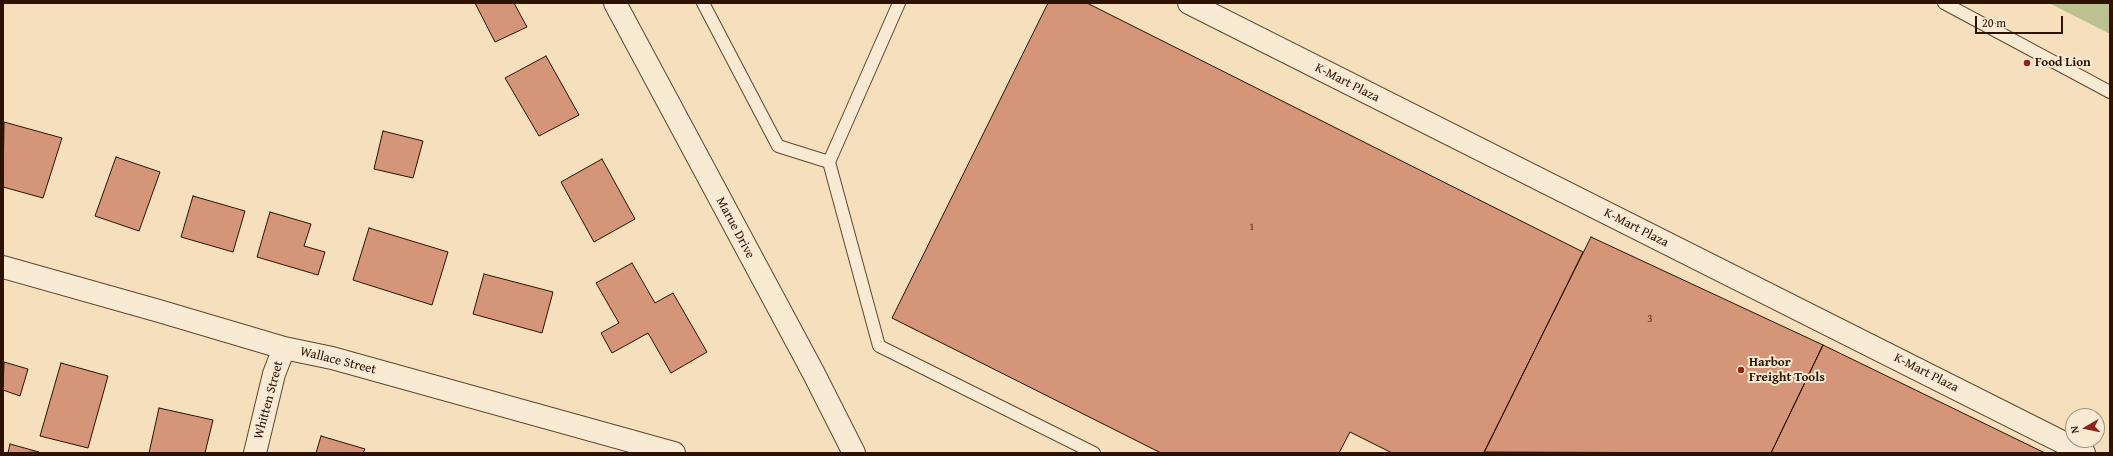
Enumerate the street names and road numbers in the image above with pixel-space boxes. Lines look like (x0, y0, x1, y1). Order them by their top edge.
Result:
street label: K-Mart Plaza (1312, 60, 1382, 106)
street label: Marue Drive (712, 195, 758, 261)
street label: K-Mart Plaza (1601, 205, 1671, 251)
street label: Wallace Street (298, 344, 378, 378)
street label: K-Mart Plaza (1891, 350, 1961, 396)
street label: Whitten Street (251, 359, 287, 441)

